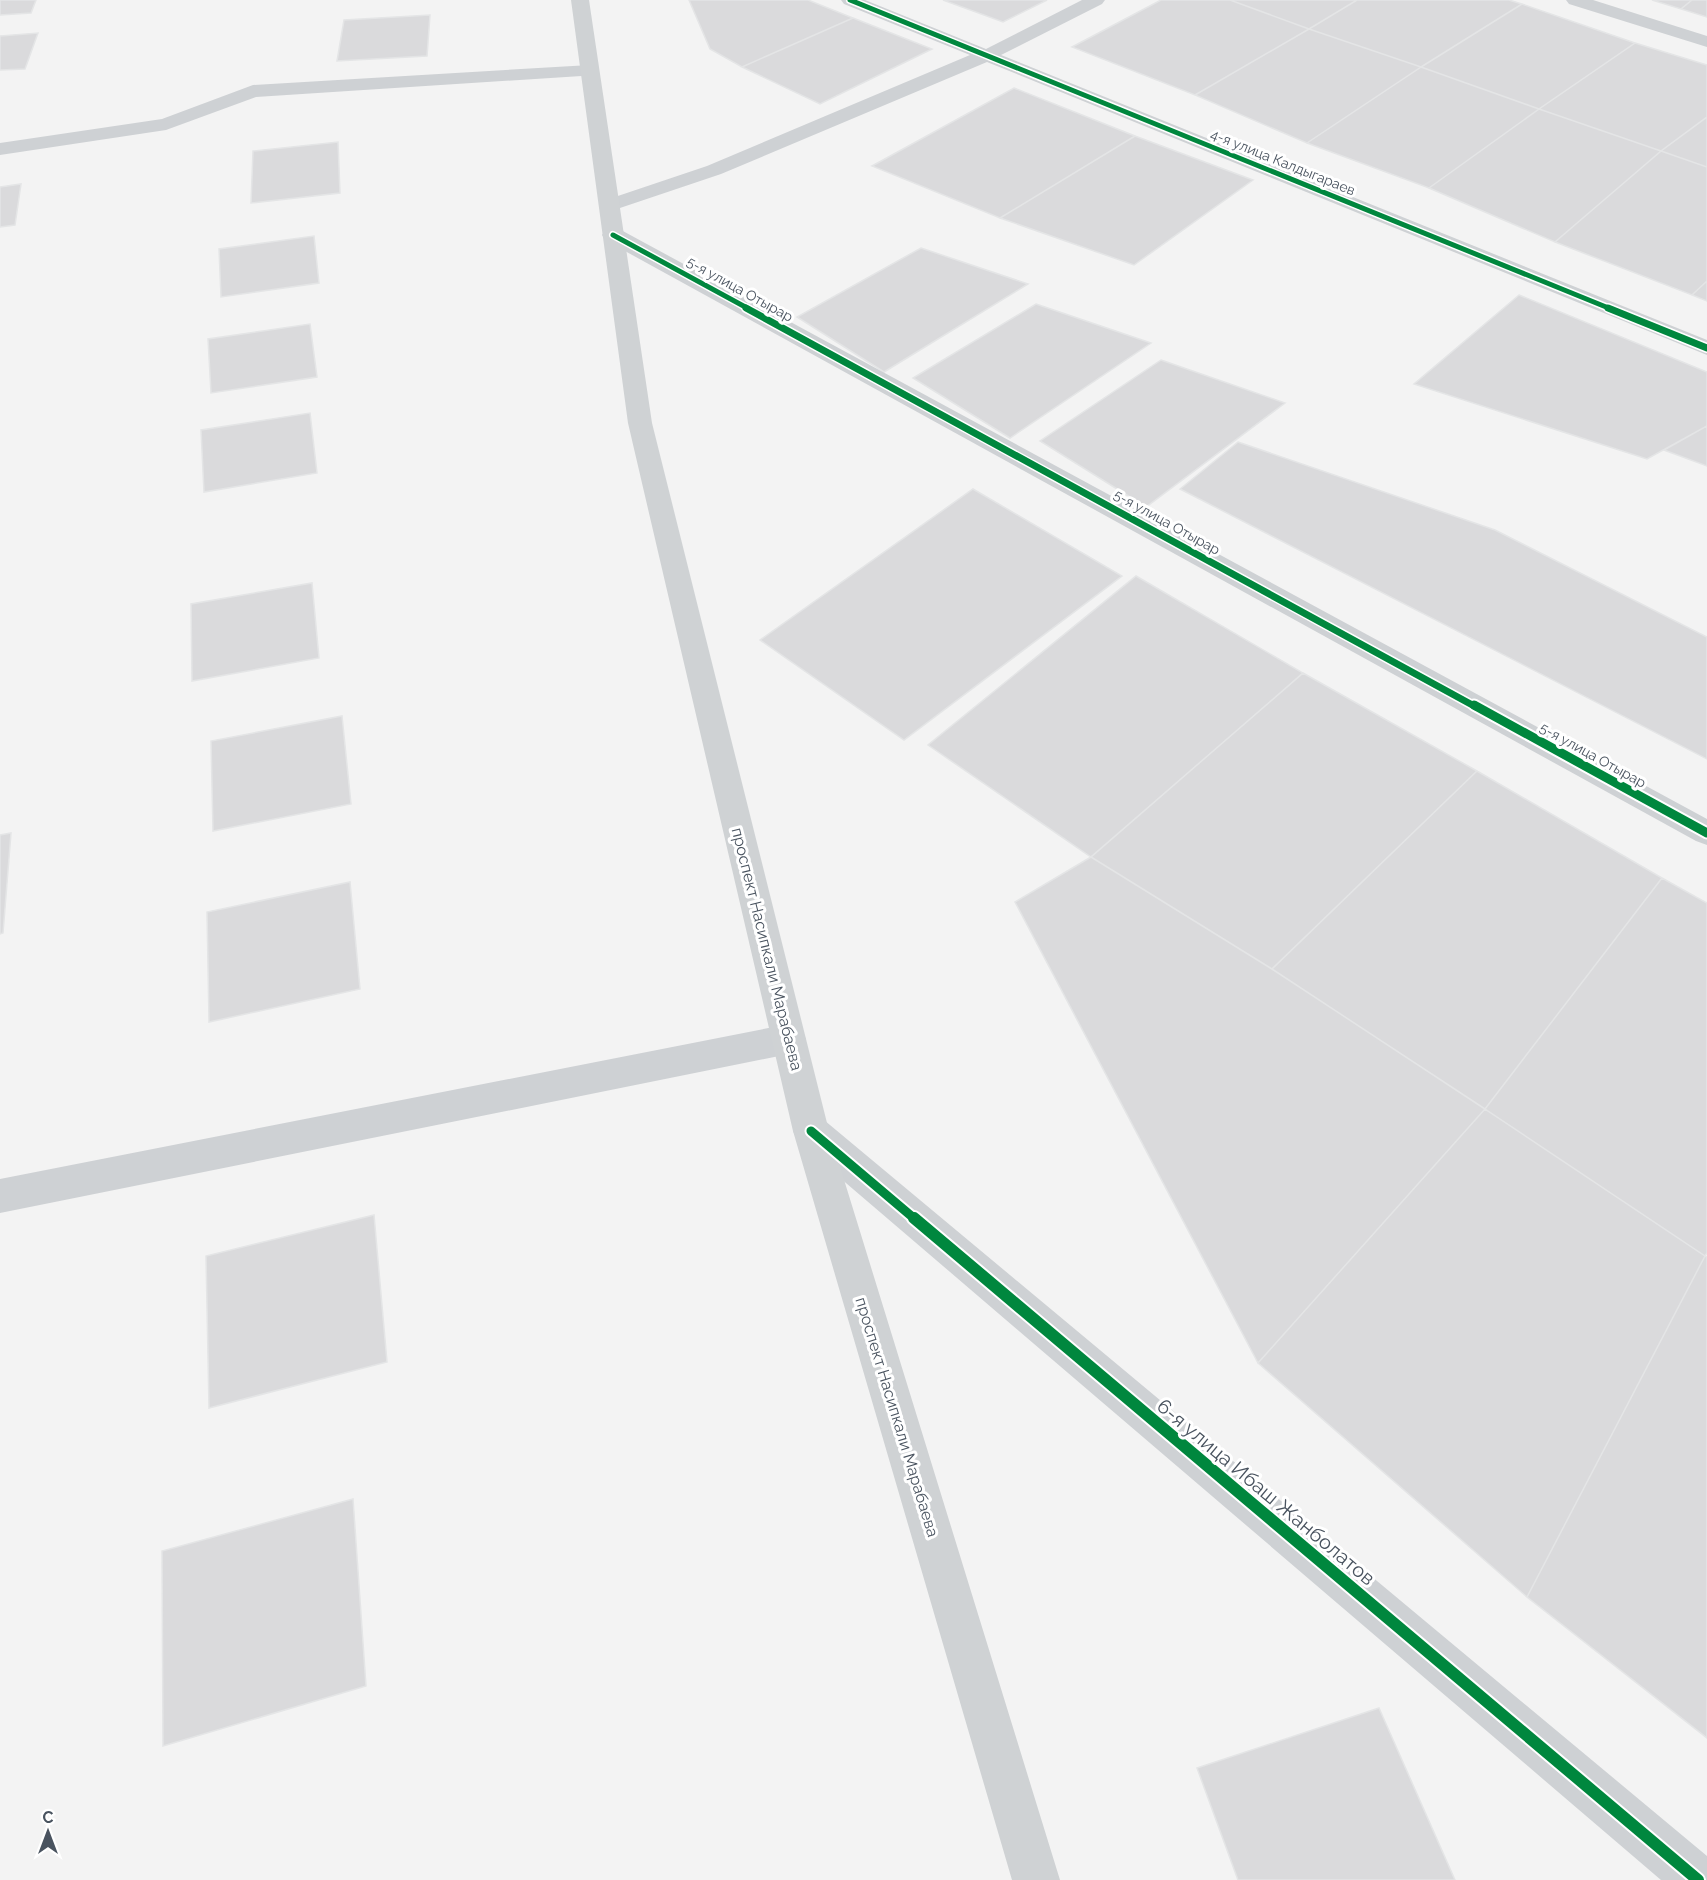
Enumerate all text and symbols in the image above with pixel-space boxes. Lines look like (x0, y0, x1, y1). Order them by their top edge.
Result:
street label: 4-я улица Калдыгараев (1208, 126, 1358, 198)
street label: 5-я улица Отырар (684, 253, 796, 325)
street label: 5-я улица Отырар (1111, 486, 1223, 558)
street label: 5-я улица Отырар (1537, 719, 1649, 791)
street label: проспект Насипкали Марабаева (728, 826, 806, 1072)
street label: проспект Насипкали Марабаева (851, 1295, 943, 1539)
street label: 6-я улица Ибаш Жанболатов (1152, 1394, 1380, 1590)
north arrow (18, 1802, 78, 1862)
text: С (43, 1808, 54, 1827)

